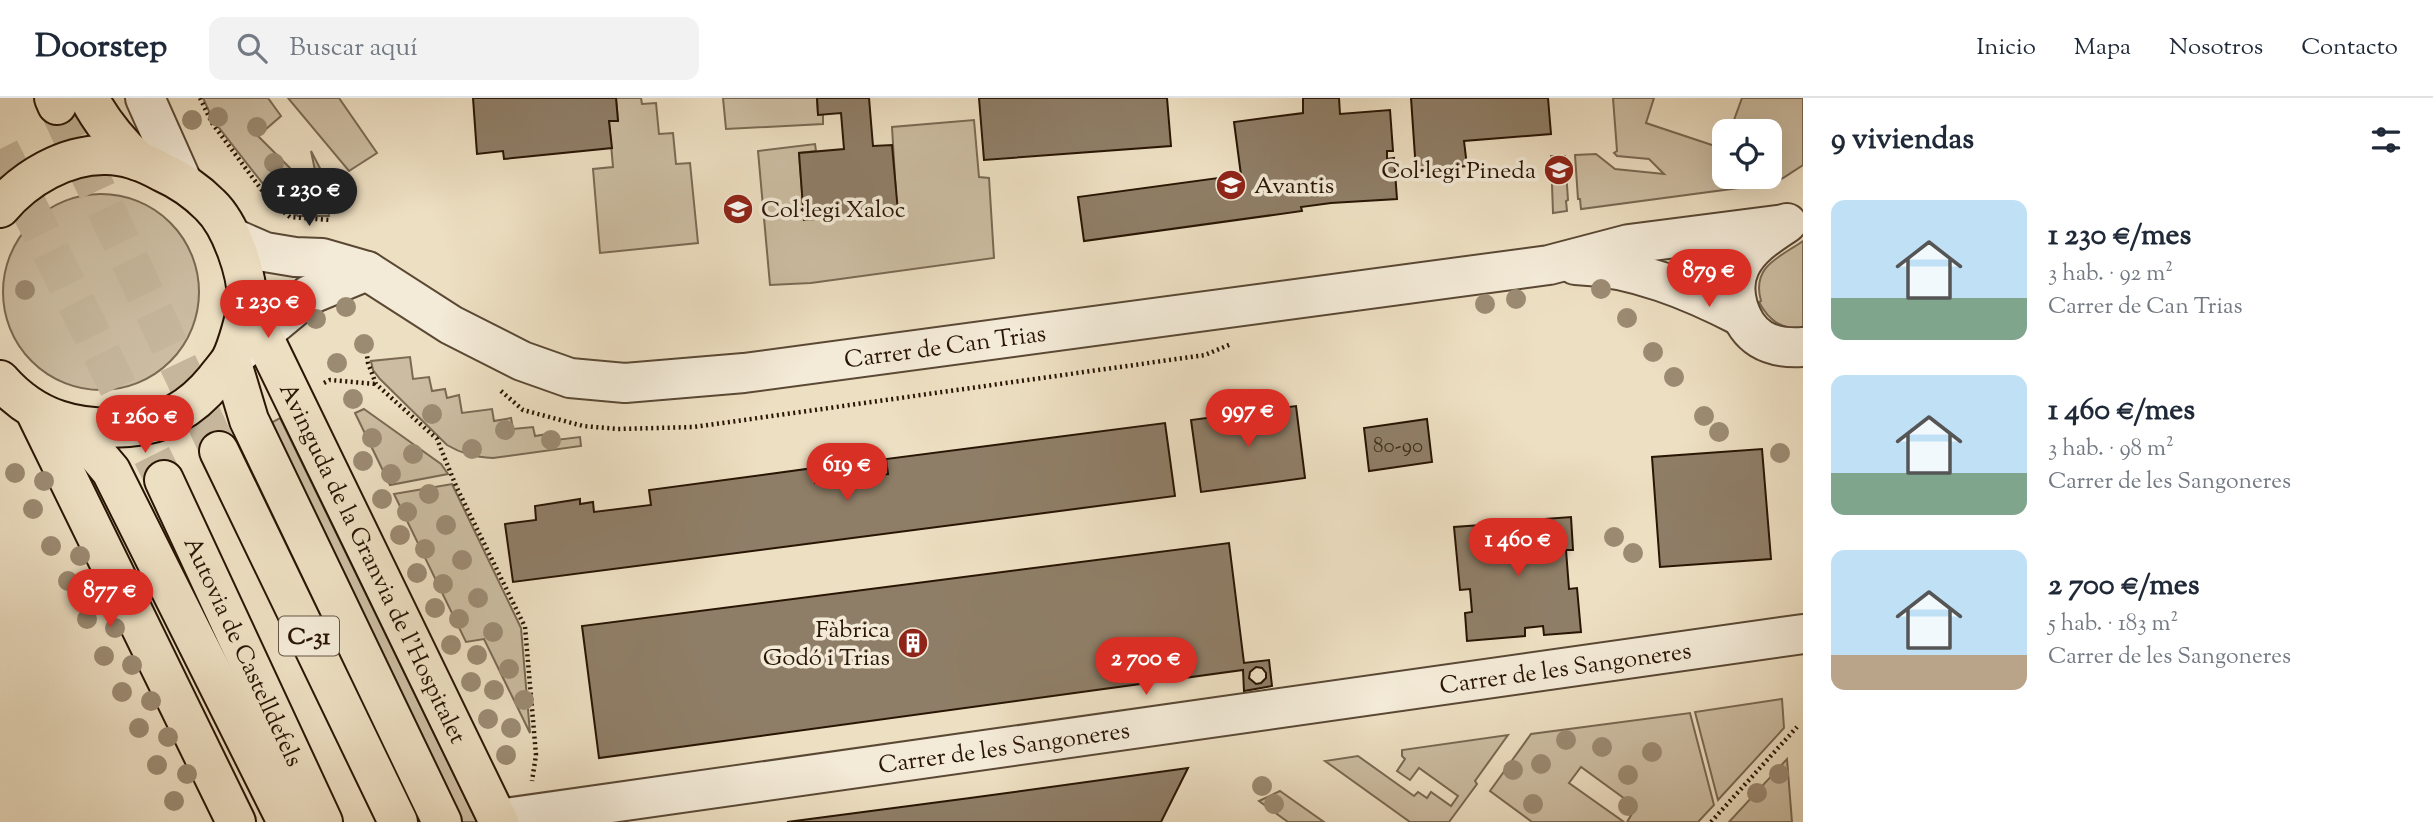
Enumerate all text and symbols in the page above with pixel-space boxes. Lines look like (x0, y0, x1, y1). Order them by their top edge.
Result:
search box (209, 17, 699, 80)
text: Doorstep (35, 24, 167, 72)
icon: search (233, 29, 271, 67)
text: Buscar aquí (289, 30, 418, 67)
text: Inicio (1976, 31, 2036, 65)
text: Mapa (2074, 31, 2131, 65)
text: Nosotros (2169, 31, 2263, 65)
text: Contacto (2301, 31, 2398, 65)
map controls (1712, 119, 1782, 189)
button: locate (1712, 119, 1782, 189)
text: 9 viviendas (1831, 119, 1974, 162)
icon: filters (2367, 121, 2405, 159)
school or university icon: Col·legi Pineda (1542, 153, 1576, 187)
place label: Col·legi Pineda (1381, 155, 1536, 189)
school or university icon: Avantis (1214, 168, 1248, 202)
pin: 1 230 € (244, 169, 374, 228)
place label: Avantis (1254, 170, 1334, 204)
text: 1 230 € (277, 174, 341, 207)
school or university icon: Col·legi Xaloc (721, 192, 755, 226)
place label: Col·legi Xaloc (761, 194, 906, 228)
text: 1 230 €/mes (2048, 215, 2191, 258)
icon: home (1887, 228, 1971, 312)
pin: 879 € (1660, 250, 1758, 309)
text: 879 € (1683, 255, 1735, 288)
text: 3 hab. · 92 m² (2048, 258, 2173, 291)
pin: 1 230 € (203, 280, 333, 340)
text: 1 230 € (236, 286, 300, 319)
text: Carrer de Can Trias (2048, 291, 2243, 324)
street label: Carrer de Can Trias (842, 318, 1048, 378)
street label: Avinguda de la Granvia de l'Hospitalet (269, 378, 473, 750)
pin: 997 € (1199, 390, 1297, 449)
text: 1 460 €/mes (2048, 390, 2195, 433)
text: 997 € (1222, 395, 1274, 428)
pin: 1 260 € (80, 396, 210, 455)
text: 1 260 € (112, 401, 178, 434)
icon: home (1887, 403, 1971, 487)
house number: 80-90 (1373, 432, 1423, 462)
text: 3 hab. · 98 m² (2048, 433, 2174, 466)
pin: 619 € (798, 444, 896, 503)
text: 619 € (823, 449, 872, 482)
text: Carrer de les Sangoneres (2048, 466, 2291, 499)
pin: 1 460 € (1453, 518, 1583, 578)
text: 1 460 € (1485, 524, 1551, 557)
street label: Autovia de Castelldefels (174, 532, 310, 773)
text: 2 700 €/mes (2048, 565, 2200, 608)
pin: 877 € (61, 570, 159, 629)
text: 877 € (83, 575, 137, 608)
icon: home (1887, 578, 1971, 662)
text: 5 hab. · 183 m² (2048, 608, 2178, 641)
place label: Fàbrica Godó i Trias (763, 614, 890, 676)
road number: C-31 (279, 616, 339, 656)
building icon: Fàbrica Godó i Trias (896, 626, 930, 660)
street label: Carrer de les Sangoneres (1438, 635, 1694, 704)
pin: 2 700 € (1081, 638, 1211, 697)
text: Carrer de les Sangoneres (2048, 641, 2291, 674)
text: 2 700 € (1111, 643, 1181, 676)
street label: Carrer de les Sangoneres (876, 715, 1132, 784)

